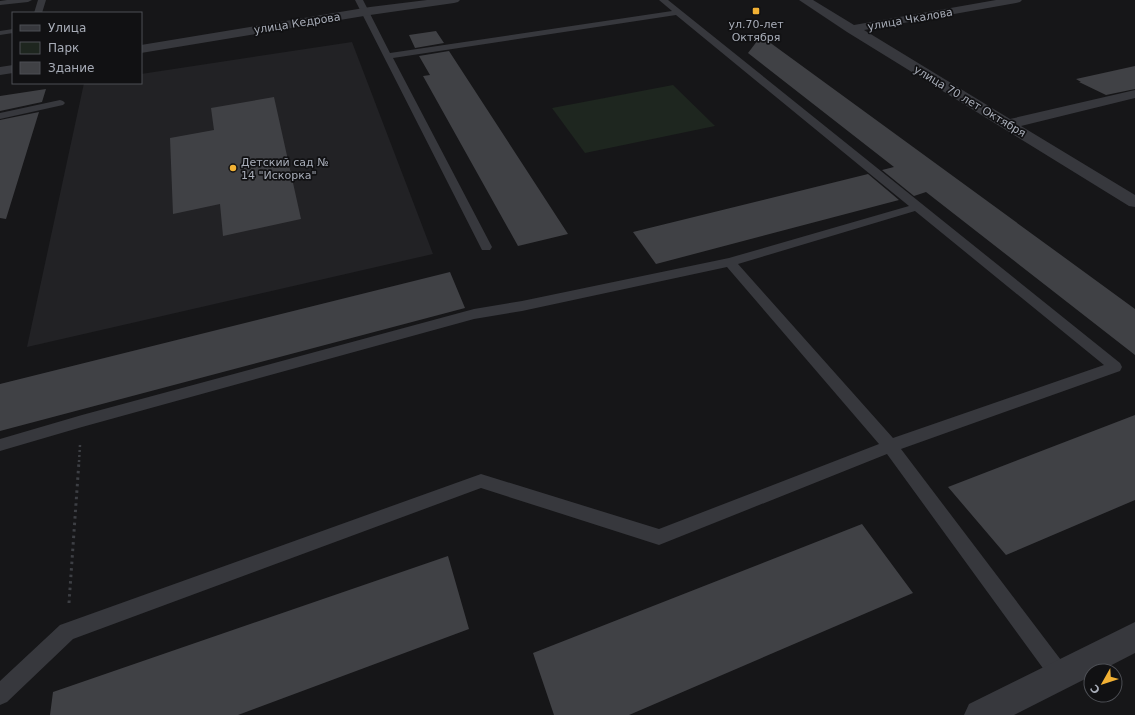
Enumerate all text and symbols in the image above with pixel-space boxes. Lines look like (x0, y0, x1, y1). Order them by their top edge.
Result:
marker: ул.70-лет Октября (751, 6, 761, 16)
street label: улица Чкалова (866, 6, 954, 33)
street label: улица Кедрова (253, 10, 341, 37)
legend (12, 12, 142, 84)
place label: ул.70-лет Октября (728, 18, 784, 44)
text: Улица (48, 21, 86, 35)
text: Парк (48, 41, 79, 55)
text: Здание (48, 61, 94, 75)
street label: улица 70 лет Октября (911, 63, 1028, 140)
place label: Детский сад № 14 "Искорка" (241, 156, 329, 182)
marker: Детский сад № 14 "Искорка" (228, 163, 238, 173)
north arrow (1083, 663, 1123, 703)
text: С (1088, 682, 1103, 696)

